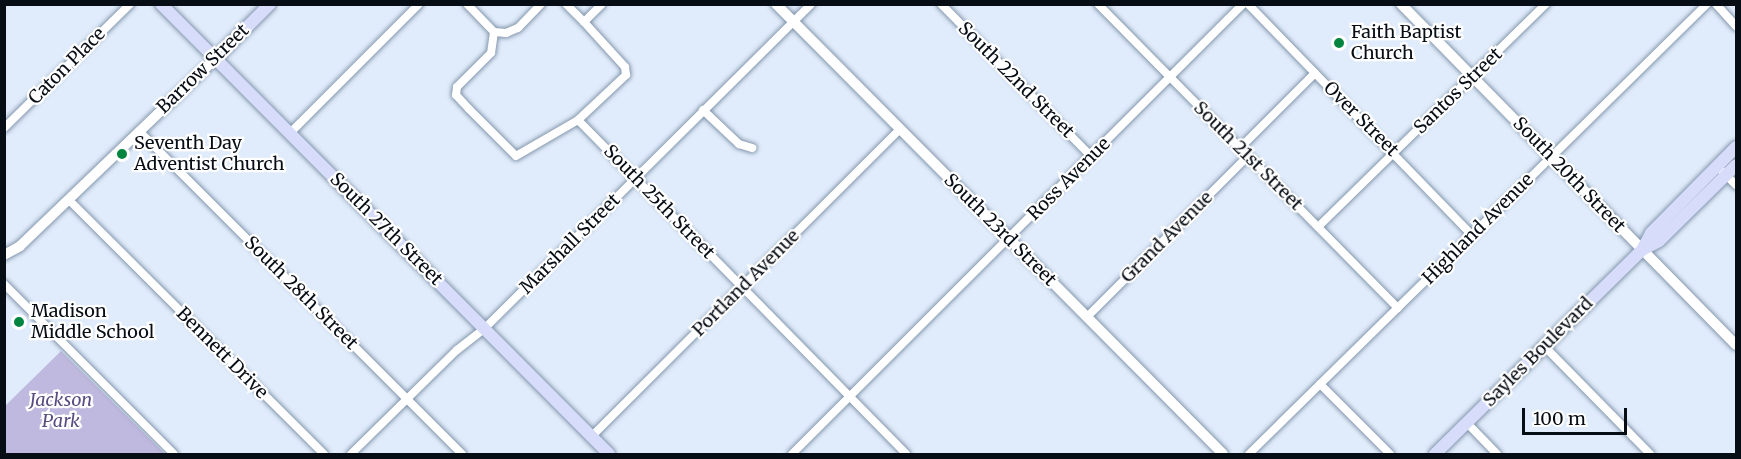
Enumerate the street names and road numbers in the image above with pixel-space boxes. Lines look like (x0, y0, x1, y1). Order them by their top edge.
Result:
street label: South 22nd Street (954, 18, 1078, 142)
street label: Barrow Street (153, 20, 253, 118)
street label: Caton Place (24, 23, 110, 109)
street label: Santos Street (1409, 44, 1507, 138)
street label: Over Street (1319, 77, 1403, 161)
street label: South 21st Street (1189, 97, 1307, 215)
street label: South 20th Street (1508, 113, 1630, 237)
street label: Ross Avenue (1023, 133, 1115, 225)
street label: South 25th Street (599, 141, 719, 263)
street label: South 27th Street (325, 168, 447, 290)
street label: South 23rd Street (939, 169, 1061, 291)
street label: Highland Avenue (1418, 169, 1538, 289)
street label: Grand Avenue (1117, 187, 1217, 287)
street label: Marshall Street (516, 190, 624, 298)
street label: Portland Avenue (688, 225, 804, 341)
street label: South 28th Street (240, 232, 362, 354)
street label: Sayles Boulevard (1479, 293, 1597, 411)
street label: Bennett Drive (172, 303, 272, 403)

